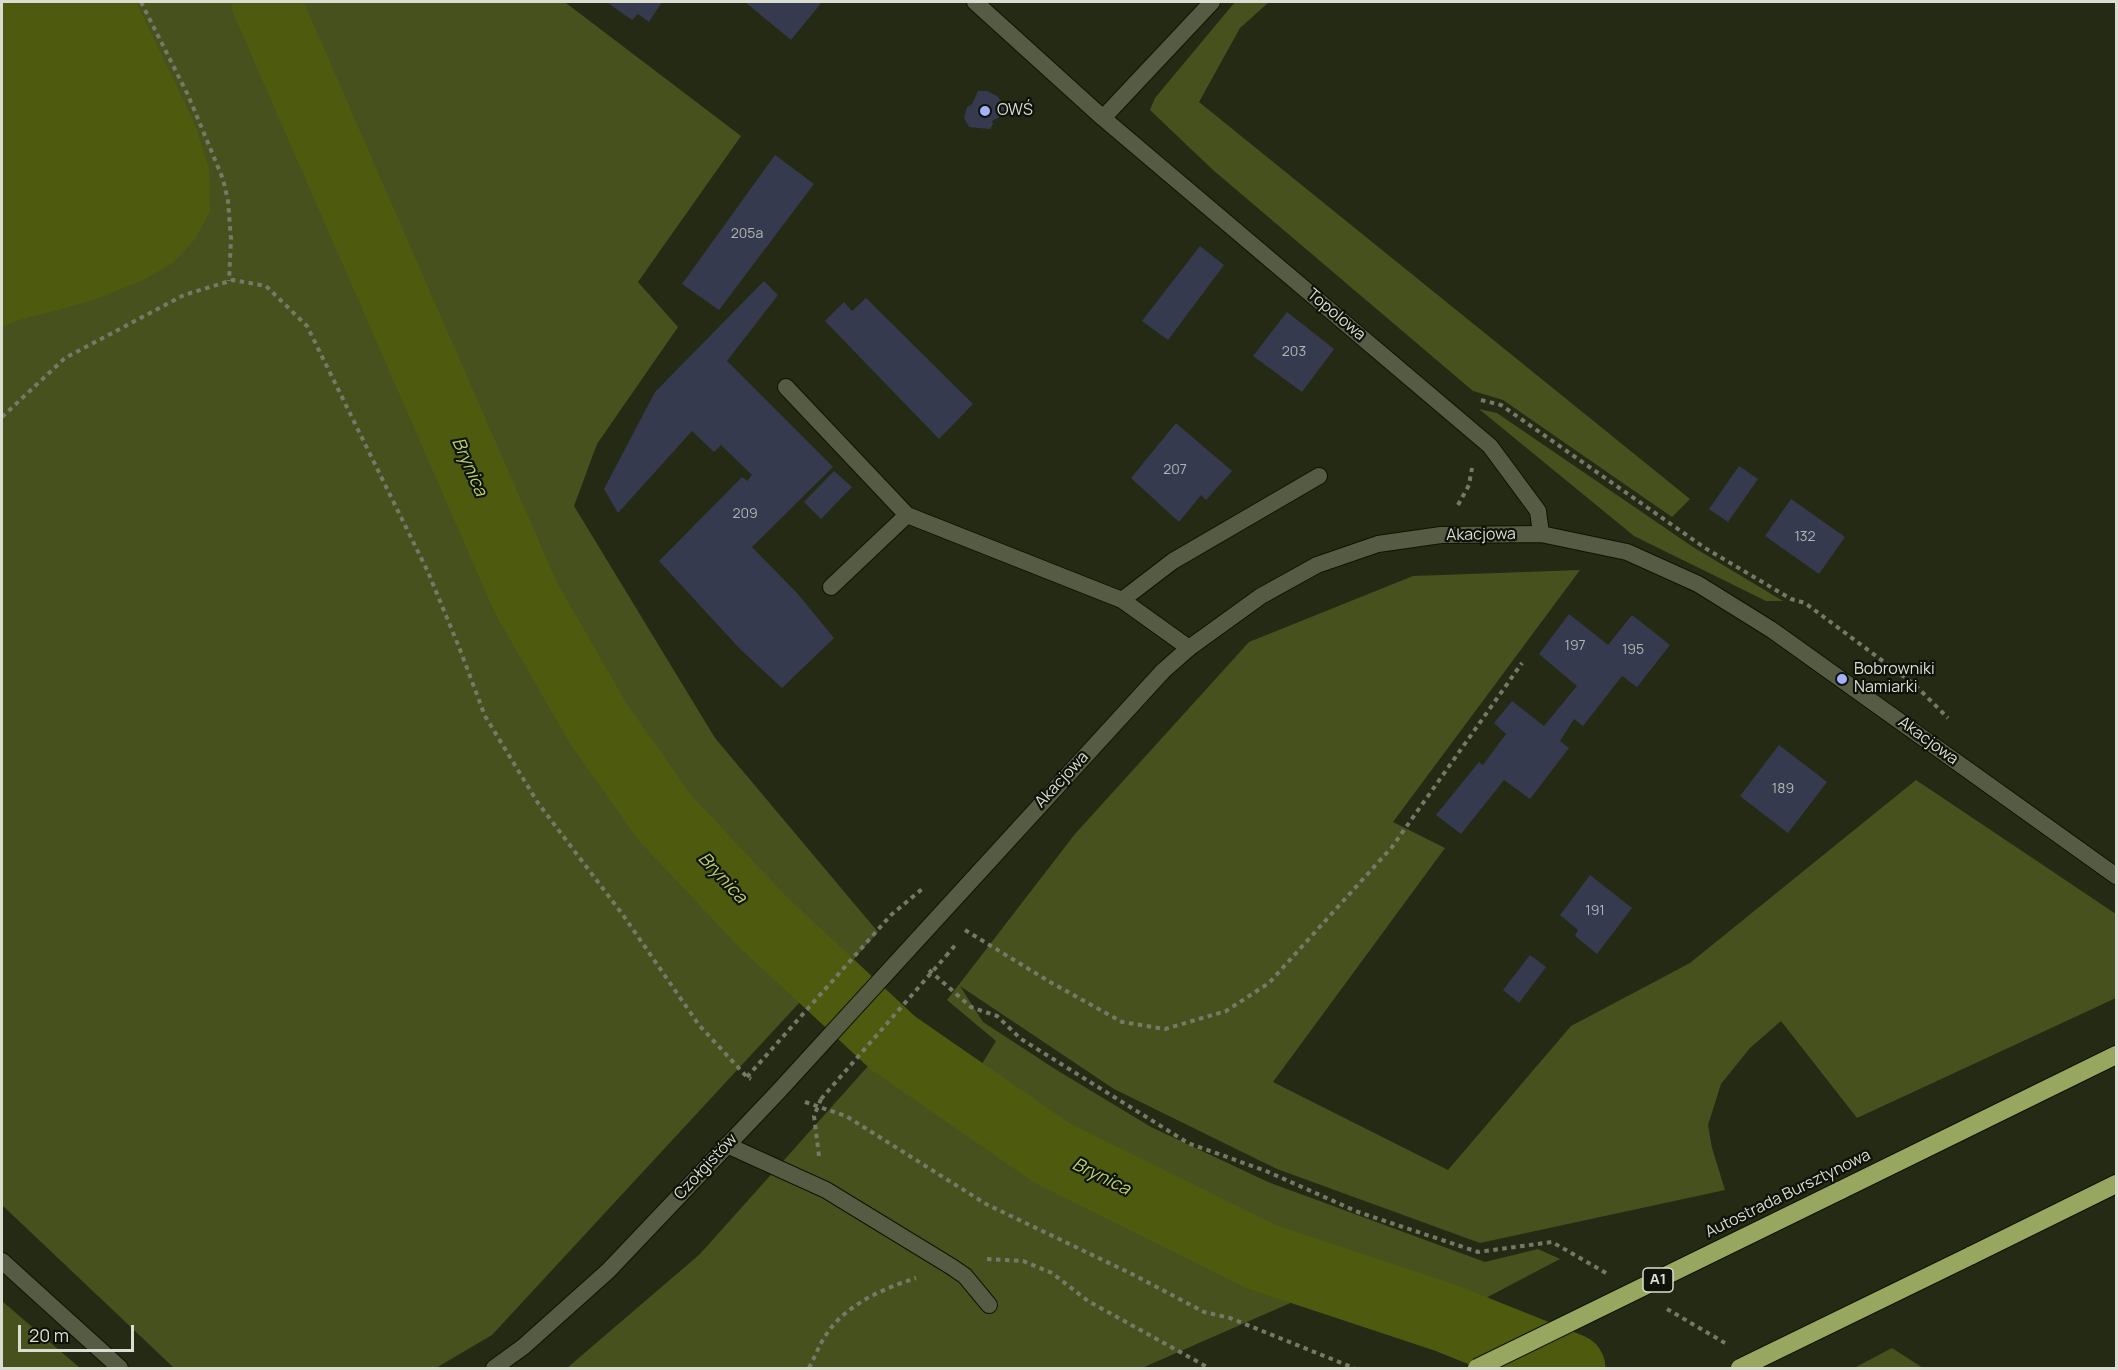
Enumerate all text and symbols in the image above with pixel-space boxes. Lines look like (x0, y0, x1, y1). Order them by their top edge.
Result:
place label: OWŚ (997, 101, 1033, 121)
marker: OWŚ (978, 104, 992, 118)
house number: 205a (731, 226, 763, 242)
street label: Topolowa (1303, 285, 1369, 345)
house number: 203 (1282, 344, 1306, 360)
water label: Brynica (447, 434, 491, 500)
house number: 207 (1163, 462, 1187, 478)
house number: 209 (732, 506, 758, 522)
street label: Akacjowa (1446, 525, 1516, 545)
house number: 132 (1794, 529, 1816, 545)
house number: 197 (1565, 638, 1585, 654)
house number: 195 (1622, 642, 1644, 658)
place label: Bobrowniki Namiarki (1854, 660, 1935, 698)
marker: Bobrowniki Namiarki (1835, 672, 1849, 686)
street label: Akacjowa (1894, 713, 1962, 769)
street label: Akacjowa (1031, 748, 1093, 812)
house number: 189 (1772, 781, 1794, 797)
water label: Brynica (693, 848, 751, 908)
house number: 191 (1585, 903, 1605, 919)
street label: Czołgistów (670, 1130, 742, 1204)
street label: Autostrada Bursztynowa (1702, 1146, 1874, 1242)
water label: Brynica (1069, 1154, 1133, 1200)
road number: A1 (1643, 1268, 1673, 1292)
scale bar (21, 1313, 136, 1351)
text: 20 m (29, 1323, 69, 1347)

